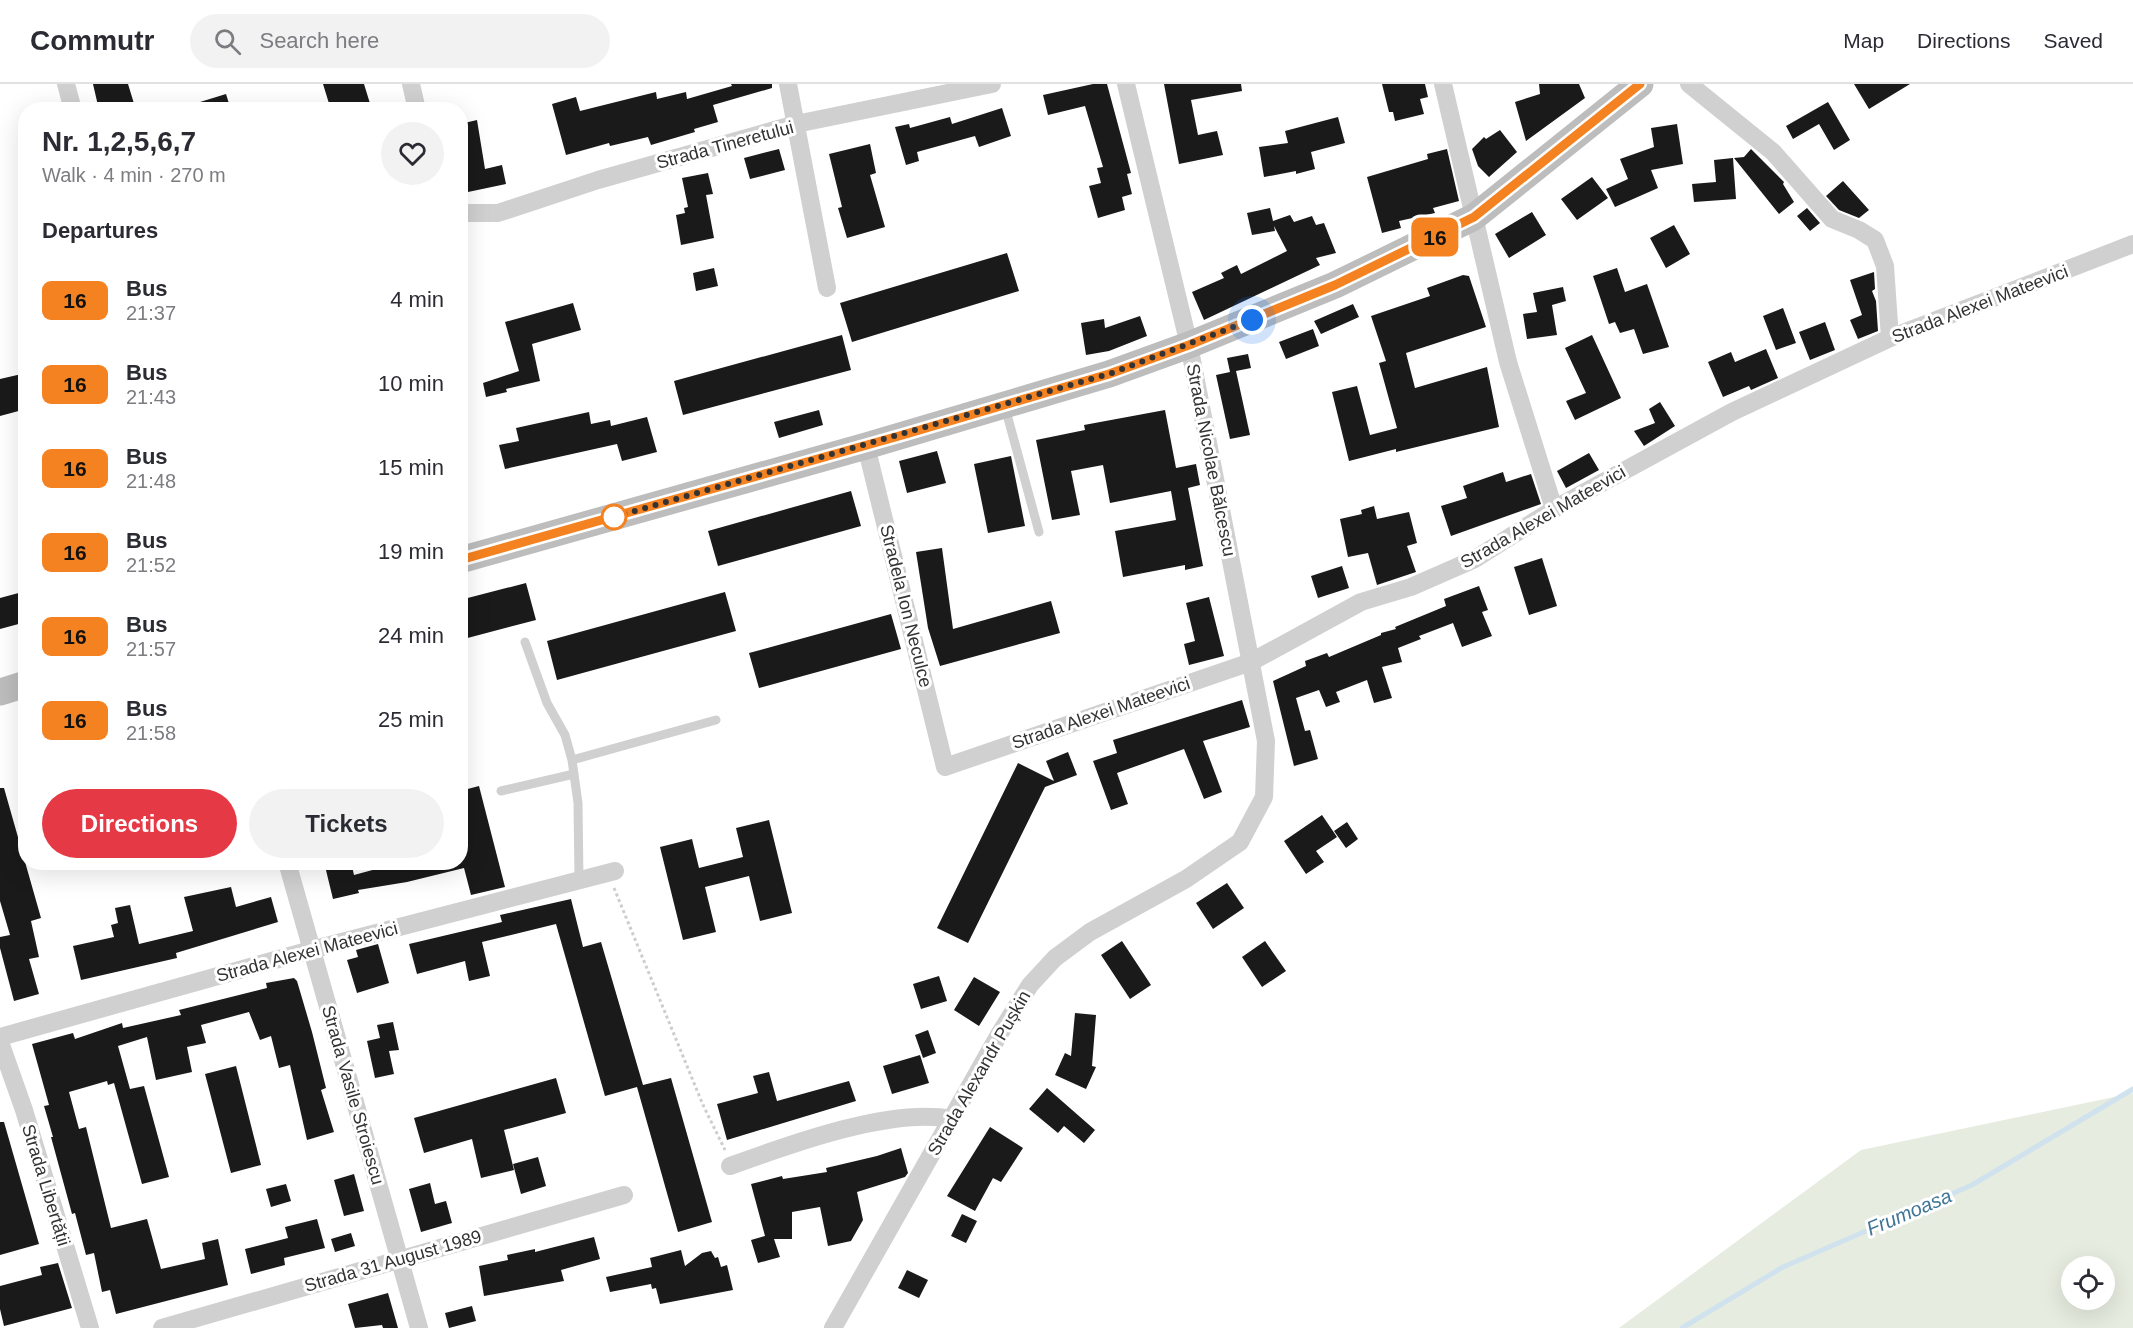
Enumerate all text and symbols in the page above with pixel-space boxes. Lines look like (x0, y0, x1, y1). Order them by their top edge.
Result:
search box (190, 14, 610, 68)
text: Commutr (30, 25, 154, 56)
icon: search (211, 25, 244, 58)
text: Search here (259, 28, 379, 53)
text: Map (1843, 29, 1884, 52)
text: Directions (1917, 29, 2010, 52)
text: Saved (2043, 29, 2103, 52)
street label: Strada Tineretului (654, 117, 796, 173)
button: heart (381, 122, 444, 185)
text: Nr. 1,2,5,6,7 (42, 126, 196, 157)
text: Walk · 4 min · 270 m (42, 164, 226, 186)
text: Departures (42, 218, 158, 243)
line badge: 16 (1408, 218, 1462, 256)
text: 16 (1423, 226, 1447, 249)
street label: Strada Alexei Mateevici (1889, 261, 2071, 347)
text: Bus (126, 276, 168, 301)
text: 4 min (390, 287, 444, 312)
text: 16 (63, 289, 87, 312)
text: 21:37 (126, 302, 176, 324)
your location (1237, 305, 1267, 335)
text: Bus (126, 360, 168, 385)
street label: Strada Nicolae Bălcescu (1182, 362, 1240, 558)
text: 10 min (378, 371, 444, 396)
text: 16 (63, 373, 87, 396)
text: 21:43 (126, 386, 176, 408)
text: Bus (126, 444, 168, 469)
text: 15 min (378, 455, 444, 480)
text: 16 (63, 457, 87, 480)
street label: Strada Alexei Mateevici (1457, 462, 1629, 572)
text: 21:48 (126, 470, 176, 492)
unlabelled marker (601, 504, 627, 530)
street label: Stradela Ion Neculce (876, 523, 936, 689)
text: Bus (126, 528, 168, 553)
text: 19 min (378, 539, 444, 564)
text: 16 (63, 541, 87, 564)
text: 21:52 (126, 554, 176, 576)
text: Bus (126, 612, 168, 637)
text: 24 min (378, 623, 444, 648)
text: 16 (63, 625, 87, 648)
text: 21:57 (126, 638, 176, 660)
street label: Strada Alexei Mateevici (1009, 673, 1193, 753)
text: Bus (126, 696, 168, 721)
text: 25 min (378, 707, 444, 732)
text: 16 (63, 709, 87, 732)
text: 21:58 (126, 722, 176, 744)
button: Directions (42, 789, 237, 858)
button: Tickets (249, 789, 444, 858)
street label: Strada Alexei Mateevici (214, 918, 400, 986)
street label: Strada Alexandr Pușkin (924, 987, 1034, 1159)
street label: Strada Vasile Stroiescu (318, 1003, 388, 1187)
street label: Strada Libertății (18, 1122, 74, 1248)
water label: Frumoasa (1863, 1184, 1955, 1240)
street label: Strada 31 August 1989 (302, 1226, 484, 1296)
map controls (2061, 1256, 2115, 1310)
button: locate (2061, 1256, 2115, 1310)

